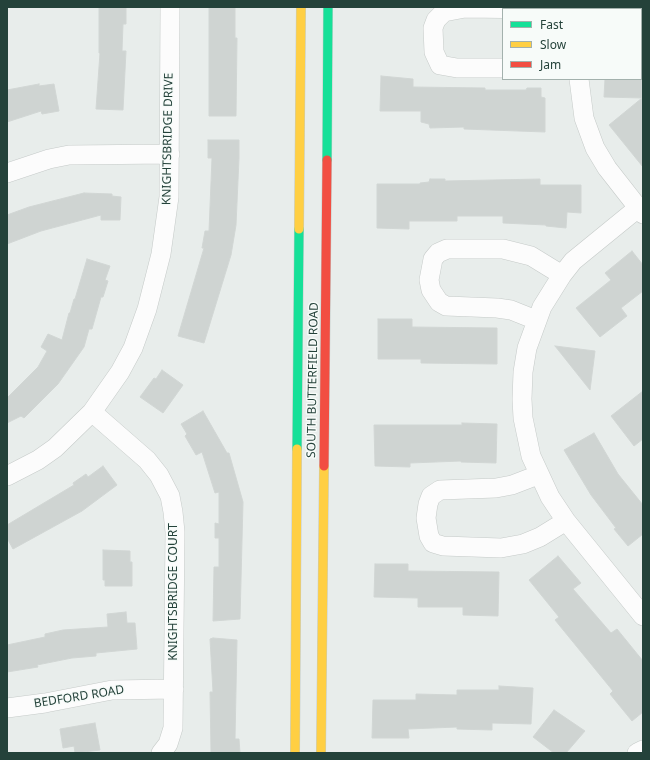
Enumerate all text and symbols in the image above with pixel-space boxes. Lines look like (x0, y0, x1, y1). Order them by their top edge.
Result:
legend (502, 8, 642, 80)
text: Fast (540, 16, 563, 33)
text: Slow (540, 36, 566, 53)
text: Jam (540, 56, 561, 73)
street label: KNIGHTSBRIDGE DRIVE (160, 73, 176, 205)
street label: SOUTH BUTTERFIELD ROAD (304, 302, 322, 458)
street label: KNIGHTSBRIDGE COURT (167, 523, 181, 661)
street label: BEDFORD ROAD (33, 683, 125, 711)

